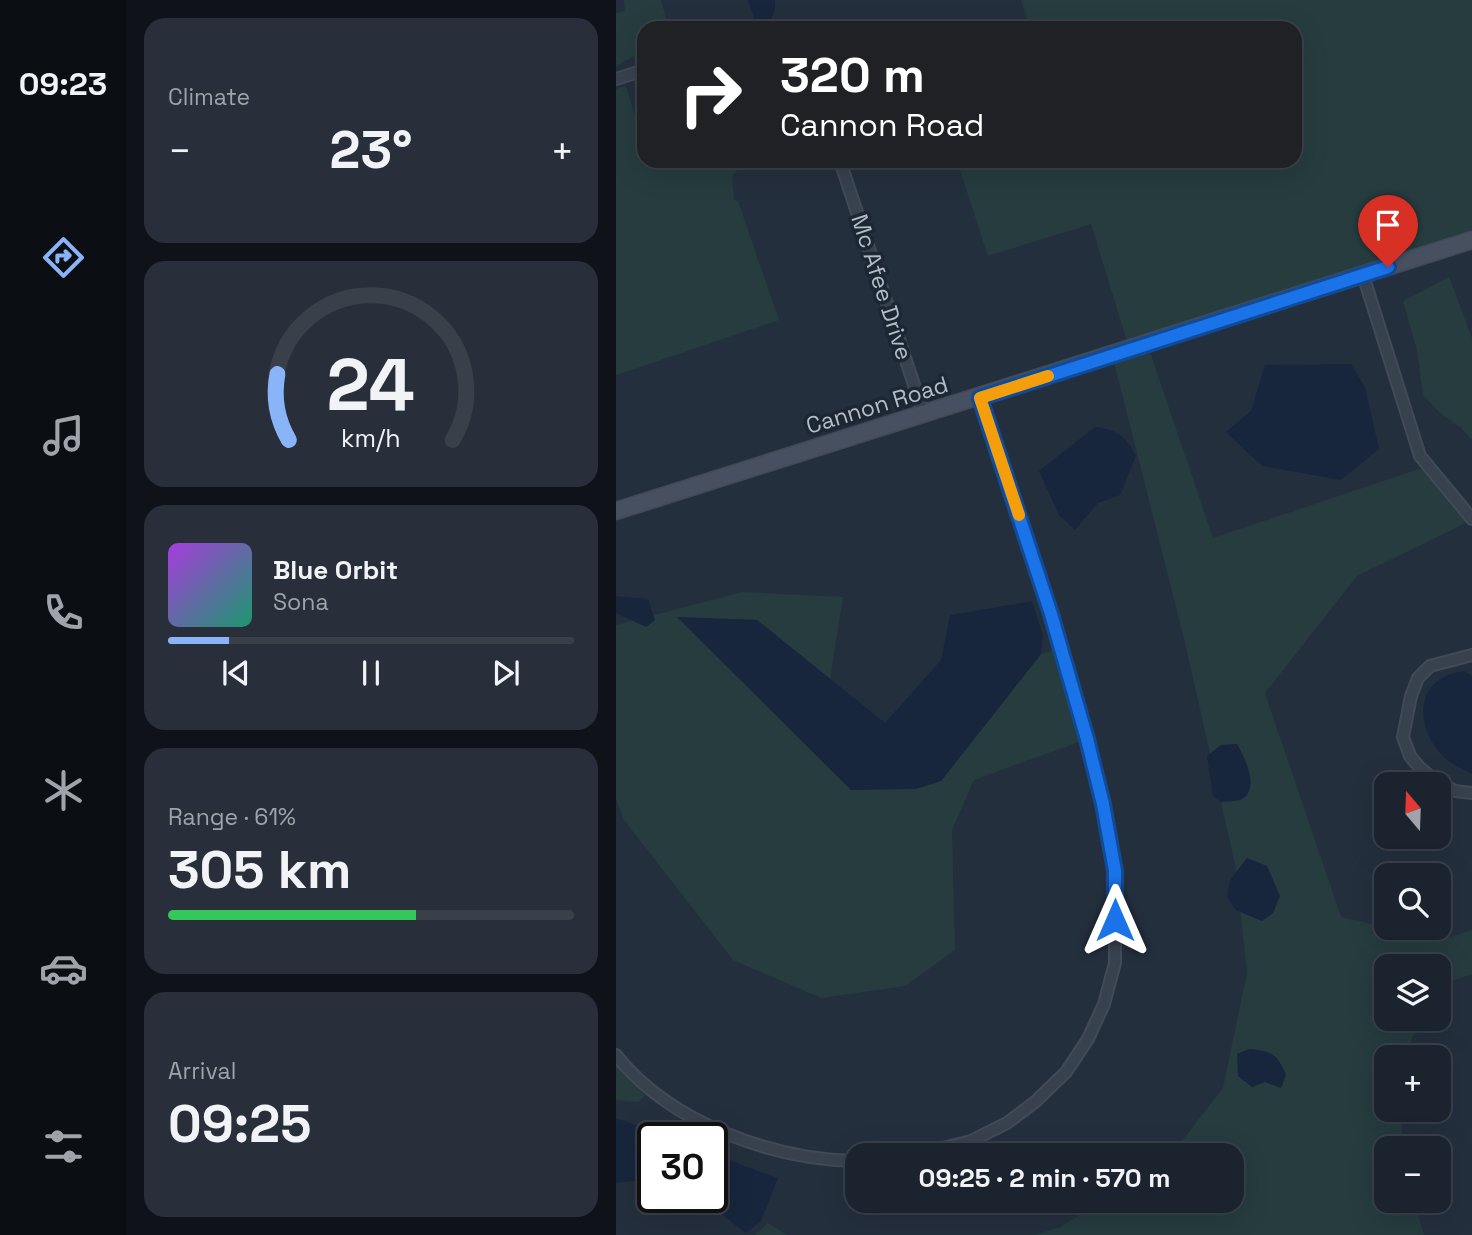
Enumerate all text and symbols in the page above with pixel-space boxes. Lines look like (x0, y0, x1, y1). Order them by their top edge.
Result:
text: 320 m (780, 44, 925, 106)
icon: right (665, 49, 756, 140)
text: 09:23 (19, 64, 107, 104)
text: Climate (168, 82, 250, 112)
text: Cannon Road (780, 105, 984, 145)
text: 23° (330, 117, 413, 183)
text: − (168, 127, 192, 175)
text: + (550, 127, 574, 175)
pin (1358, 195, 1418, 267)
icon: arrive (1369, 206, 1407, 244)
street label: Mc Afee Drive (844, 210, 920, 364)
icon: directions (39, 233, 88, 282)
text: 24 (327, 339, 415, 432)
street label: Cannon Road (802, 369, 952, 441)
icon: music (39, 411, 88, 460)
text: km/h (341, 422, 401, 454)
text: Blue Orbit (273, 553, 398, 587)
text: Sona (273, 587, 329, 617)
icon: phone (39, 588, 88, 637)
icon: previous (217, 654, 255, 692)
icon: pause (352, 654, 390, 692)
icon: next (487, 654, 525, 692)
icon: climate (39, 766, 88, 815)
north arrow (1374, 772, 1451, 849)
map controls (1374, 772, 1451, 1213)
text: Range · 61% (168, 802, 296, 832)
text: 305 km (168, 837, 351, 903)
button: search (1374, 863, 1451, 940)
position arrow (1078, 883, 1152, 957)
icon: car (39, 944, 88, 993)
button: layers (1374, 954, 1451, 1031)
button: + (1374, 1045, 1451, 1122)
text: Arrival (168, 1056, 236, 1086)
text: 09:25 (168, 1091, 311, 1157)
icon: filters (39, 1122, 88, 1171)
speed limit sign: 30 (637, 1122, 728, 1213)
button: − (1374, 1136, 1451, 1213)
text: 09:25 · 2 min · 570 m (919, 1161, 1170, 1195)

